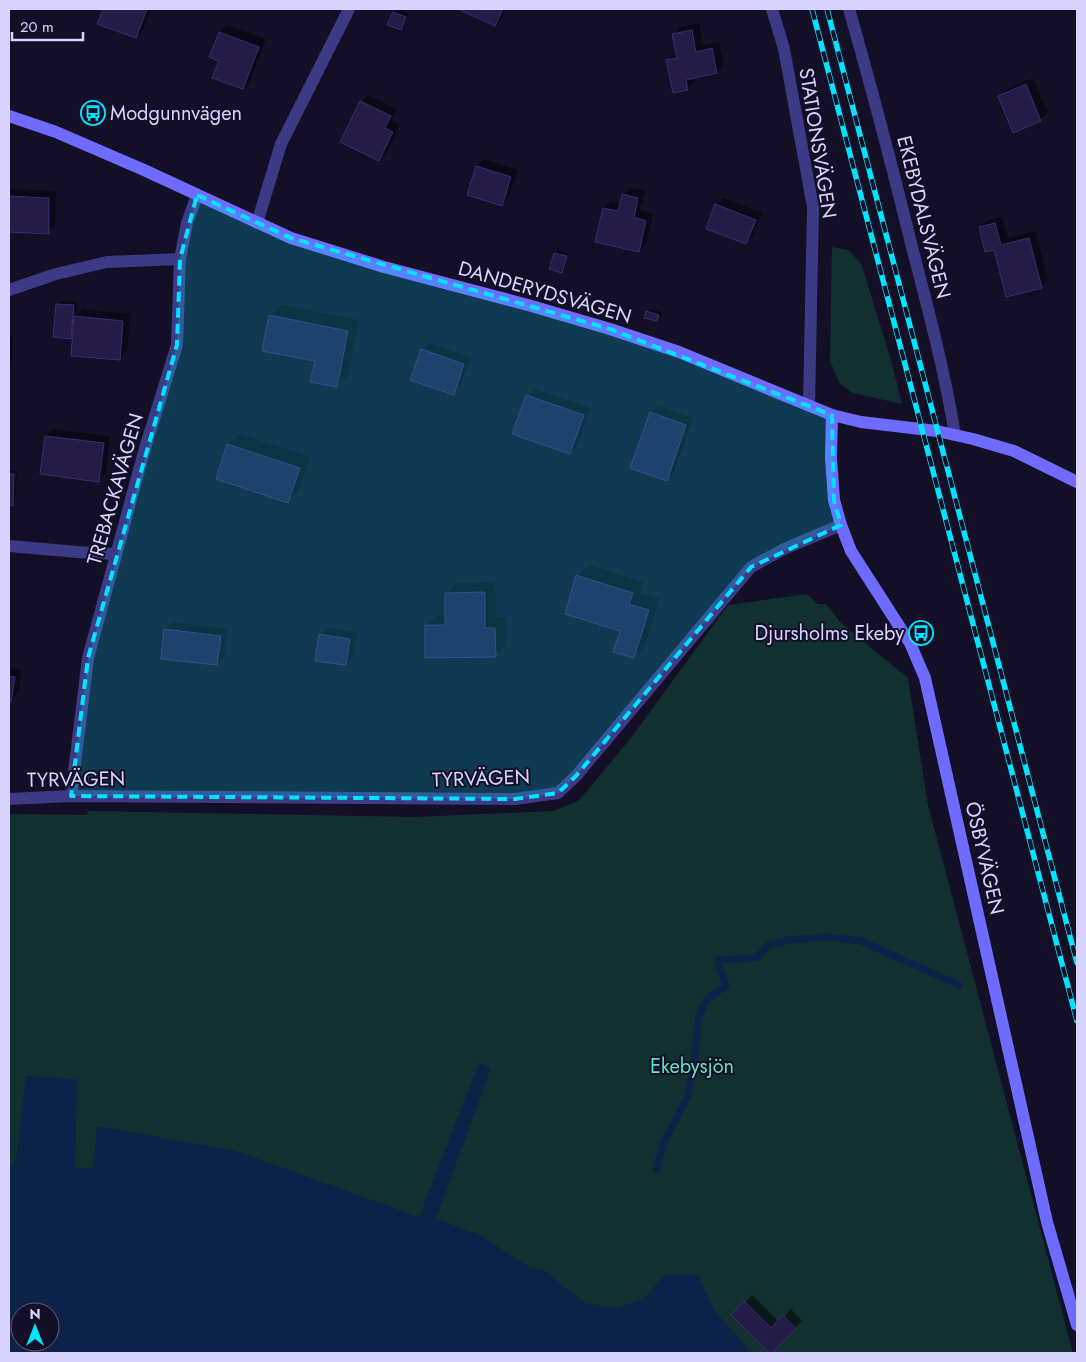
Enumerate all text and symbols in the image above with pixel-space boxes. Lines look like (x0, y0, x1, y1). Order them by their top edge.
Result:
scale bar (12, 10, 84, 42)
text: 20 m (20, 16, 54, 38)
street label: STATIONSVÄGEN (791, 66, 844, 221)
place label: Modgunnvägen (110, 99, 242, 128)
bus stop icon: Modgunnvägen (80, 100, 106, 126)
street label: EKEBYDALSVÄGEN (889, 133, 958, 302)
street label: DANDERYDSVÄGEN (455, 254, 635, 331)
street label: TREBACKAVÄGEN (80, 410, 151, 569)
place label: Djursholms Ekeby (755, 619, 904, 648)
bus stop icon: Djursholms Ekeby (908, 620, 934, 646)
street label: TYRVÄGEN (431, 762, 531, 795)
street label: TYRVÄGEN (27, 764, 125, 795)
street label: ÖSBYVÄGEN (957, 799, 1012, 917)
park label: Ekebysjön (650, 1052, 734, 1081)
north arrow (10, 1302, 60, 1352)
text: N (29, 1304, 41, 1324)

